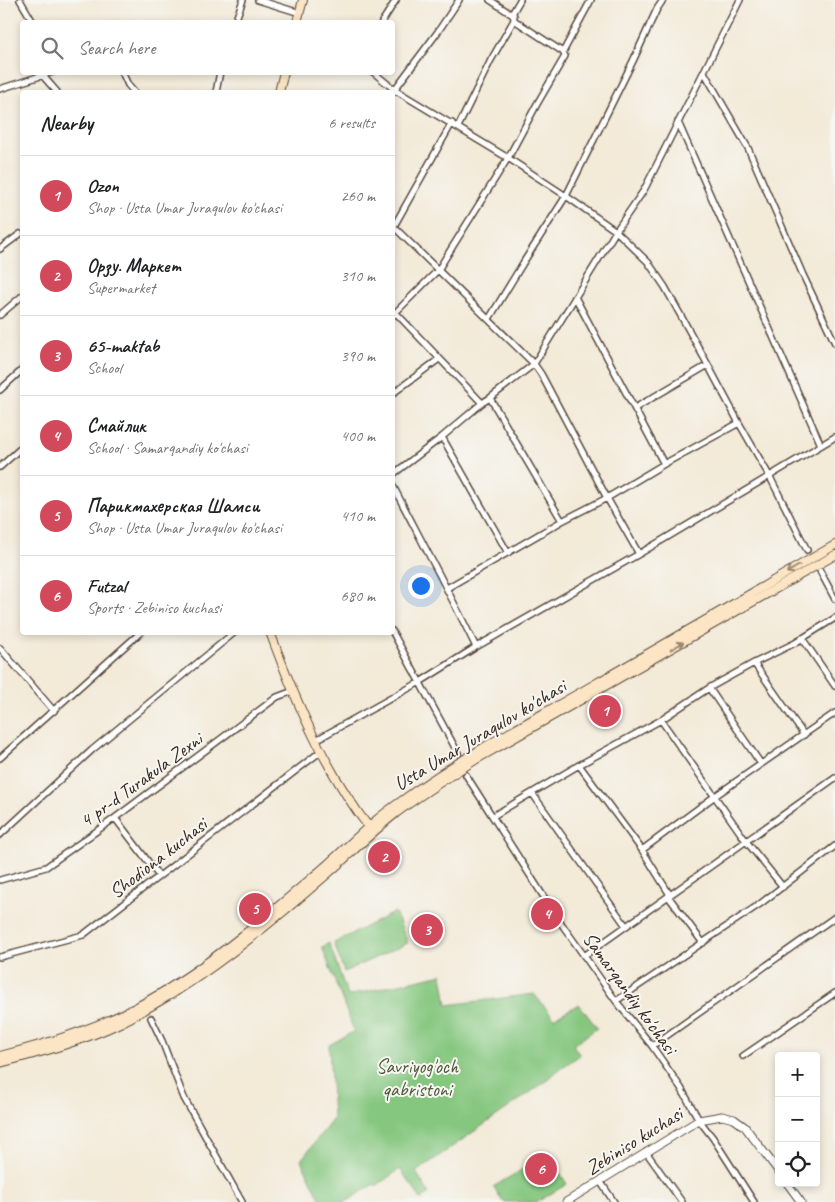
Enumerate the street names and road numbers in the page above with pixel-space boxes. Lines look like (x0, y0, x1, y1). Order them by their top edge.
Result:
street label: Usta Umar Juraqulov ko'chasi (389, 673, 572, 796)
street label: 4 pr-d Turakula Zexni (75, 726, 209, 833)
street label: Shodiona kuchasi (104, 811, 214, 904)
street label: Samarqandiy ko'chasi (577, 927, 684, 1061)
street label: Zebiniso kuchasi (581, 1100, 689, 1181)

